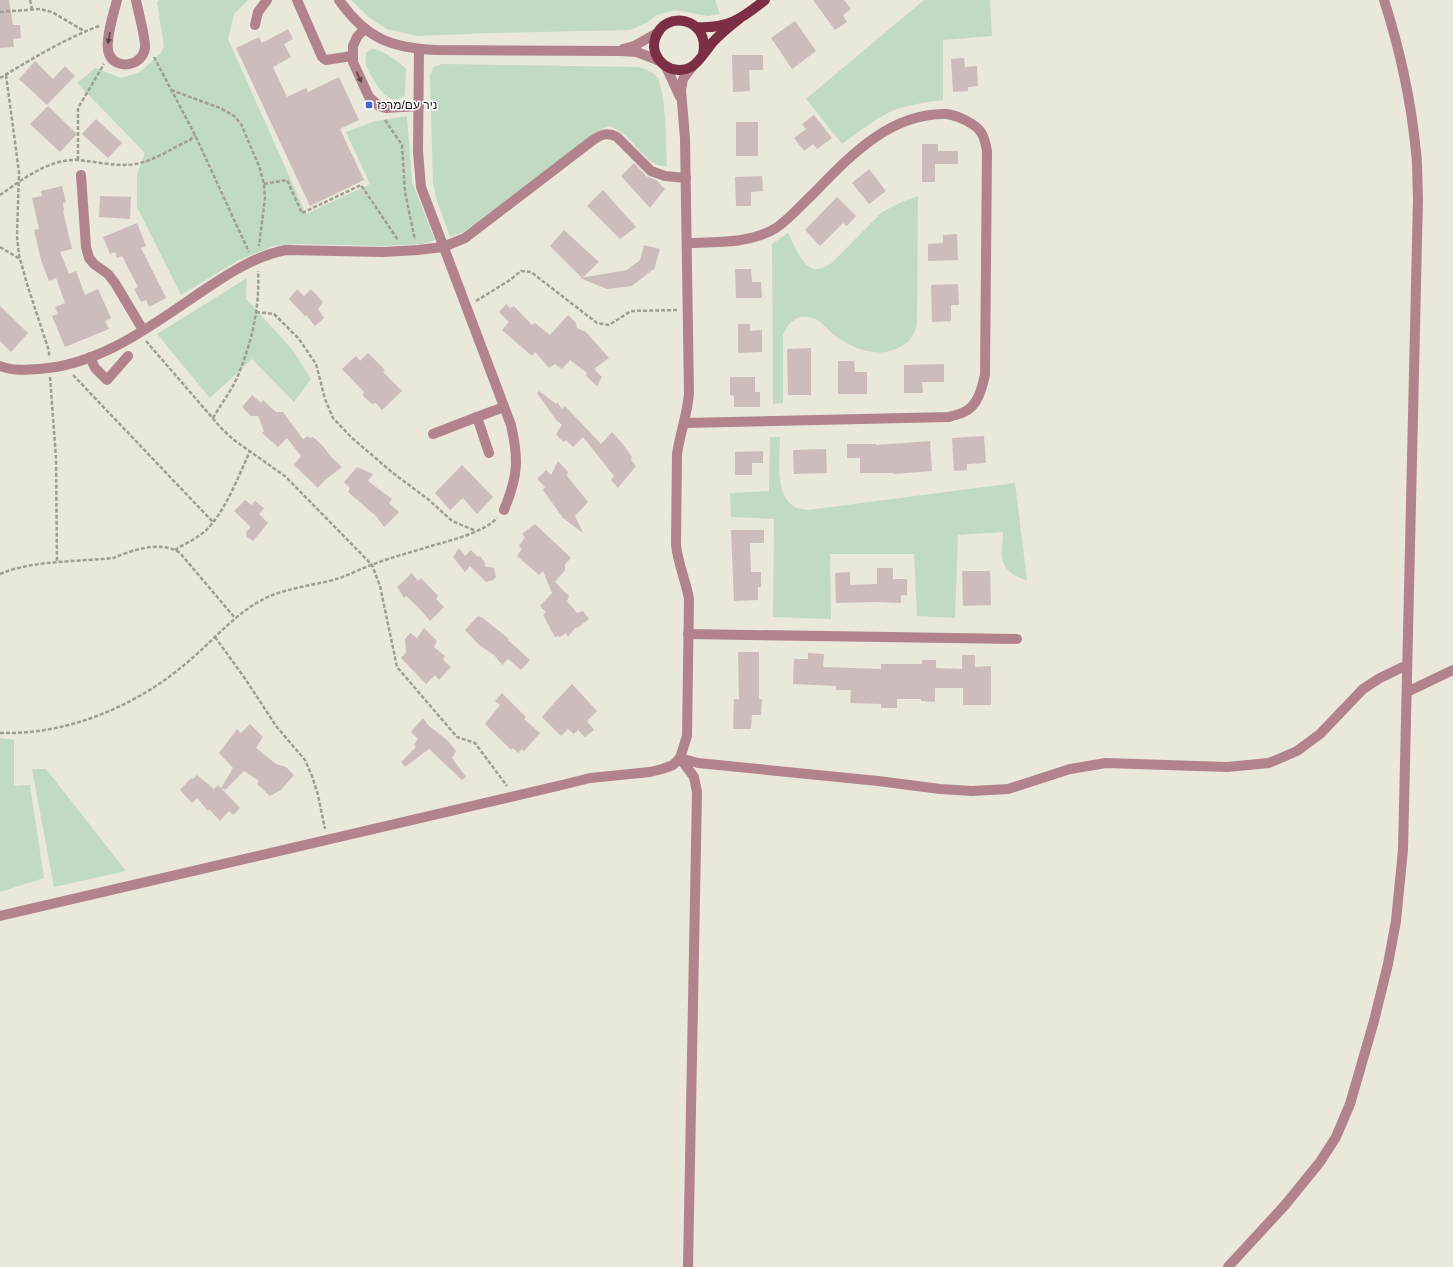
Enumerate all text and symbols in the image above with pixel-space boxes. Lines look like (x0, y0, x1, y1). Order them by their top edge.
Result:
one-way arrow (106, 32, 112, 44)
one-way arrow (357, 71, 363, 83)
place label: ניר עם/מרכז (377, 98, 437, 112)
marker: ניר עם/מרכז (364, 100, 374, 110)

